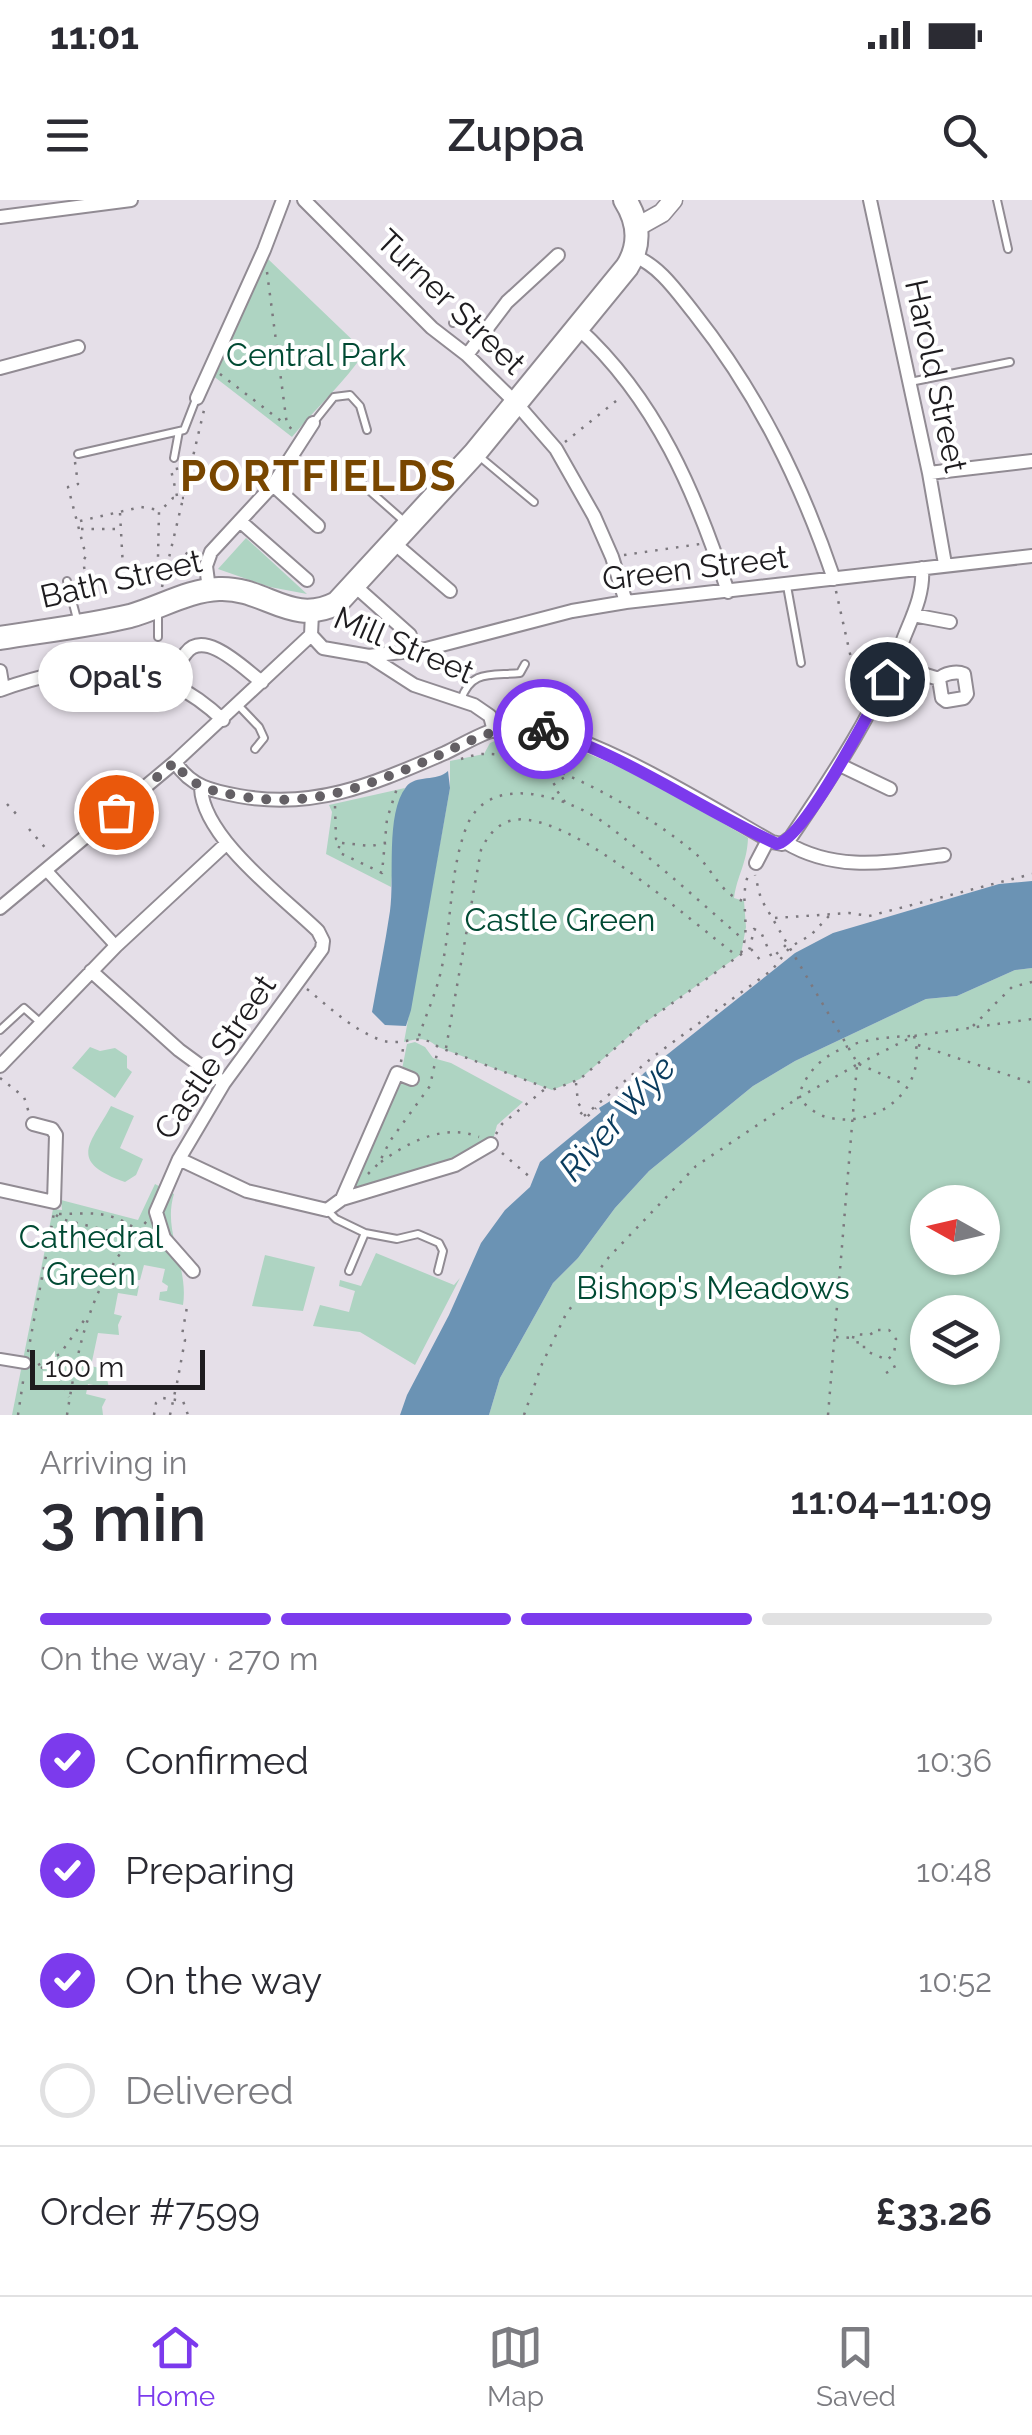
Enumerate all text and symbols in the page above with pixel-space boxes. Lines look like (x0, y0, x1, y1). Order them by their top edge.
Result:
text: 11:01 (50, 13, 139, 58)
icon: menu (40, 108, 95, 163)
icon: search (937, 108, 992, 163)
text: Zuppa (447, 109, 585, 162)
street label: Turner Street (369, 222, 533, 382)
street label: Harold Street (898, 276, 975, 476)
park label: Central Park (226, 336, 406, 373)
district label: PORTFIELDS (180, 452, 458, 501)
street label: Green Street (600, 538, 790, 597)
street label: Bath Street (36, 542, 206, 615)
street label: Mill Street (329, 599, 480, 691)
pin (845, 637, 930, 722)
callout: Opal's (38, 642, 194, 712)
icon: home (860, 652, 915, 707)
text: Opal's (69, 658, 162, 695)
courier (493, 679, 593, 779)
icon: bike (516, 702, 571, 757)
pin (74, 770, 159, 855)
icon: bag (89, 785, 144, 840)
park label: Castle Green (464, 901, 656, 938)
street label: Castle Street (146, 967, 283, 1146)
water label: River Wye (550, 1047, 683, 1189)
north arrow (910, 1185, 1000, 1275)
map controls (910, 1185, 1000, 1385)
park label: Cathedral Green (19, 1218, 164, 1292)
park label: Bishop's Meadows (576, 1269, 850, 1306)
button: layers (910, 1295, 1000, 1385)
scale bar (30, 1345, 205, 1390)
text: 100 m (45, 1351, 124, 1384)
text: Arriving in (40, 1444, 187, 1481)
text: 11:04–11:09 (790, 1478, 992, 1523)
text: 3 min (40, 1480, 207, 1556)
text: On the way · 270 m (40, 1640, 318, 1677)
icon: check (40, 1733, 95, 1788)
text: Confirmed (125, 1738, 309, 1783)
text: 10:36 (916, 1742, 992, 1779)
icon: check (40, 1843, 95, 1898)
text: Preparing (125, 1848, 295, 1893)
text: 10:48 (916, 1852, 992, 1889)
icon: check (40, 1953, 95, 2008)
text: On the way (125, 1958, 322, 2003)
text: 10:52 (919, 1962, 992, 1999)
text: Delivered (125, 2068, 294, 2113)
text: Order #7599 (40, 2189, 260, 2234)
text: £33.26 (876, 2189, 992, 2234)
tab: Home (136, 2320, 215, 2413)
tab: Map (487, 2320, 544, 2413)
tab: Saved (816, 2320, 896, 2413)

